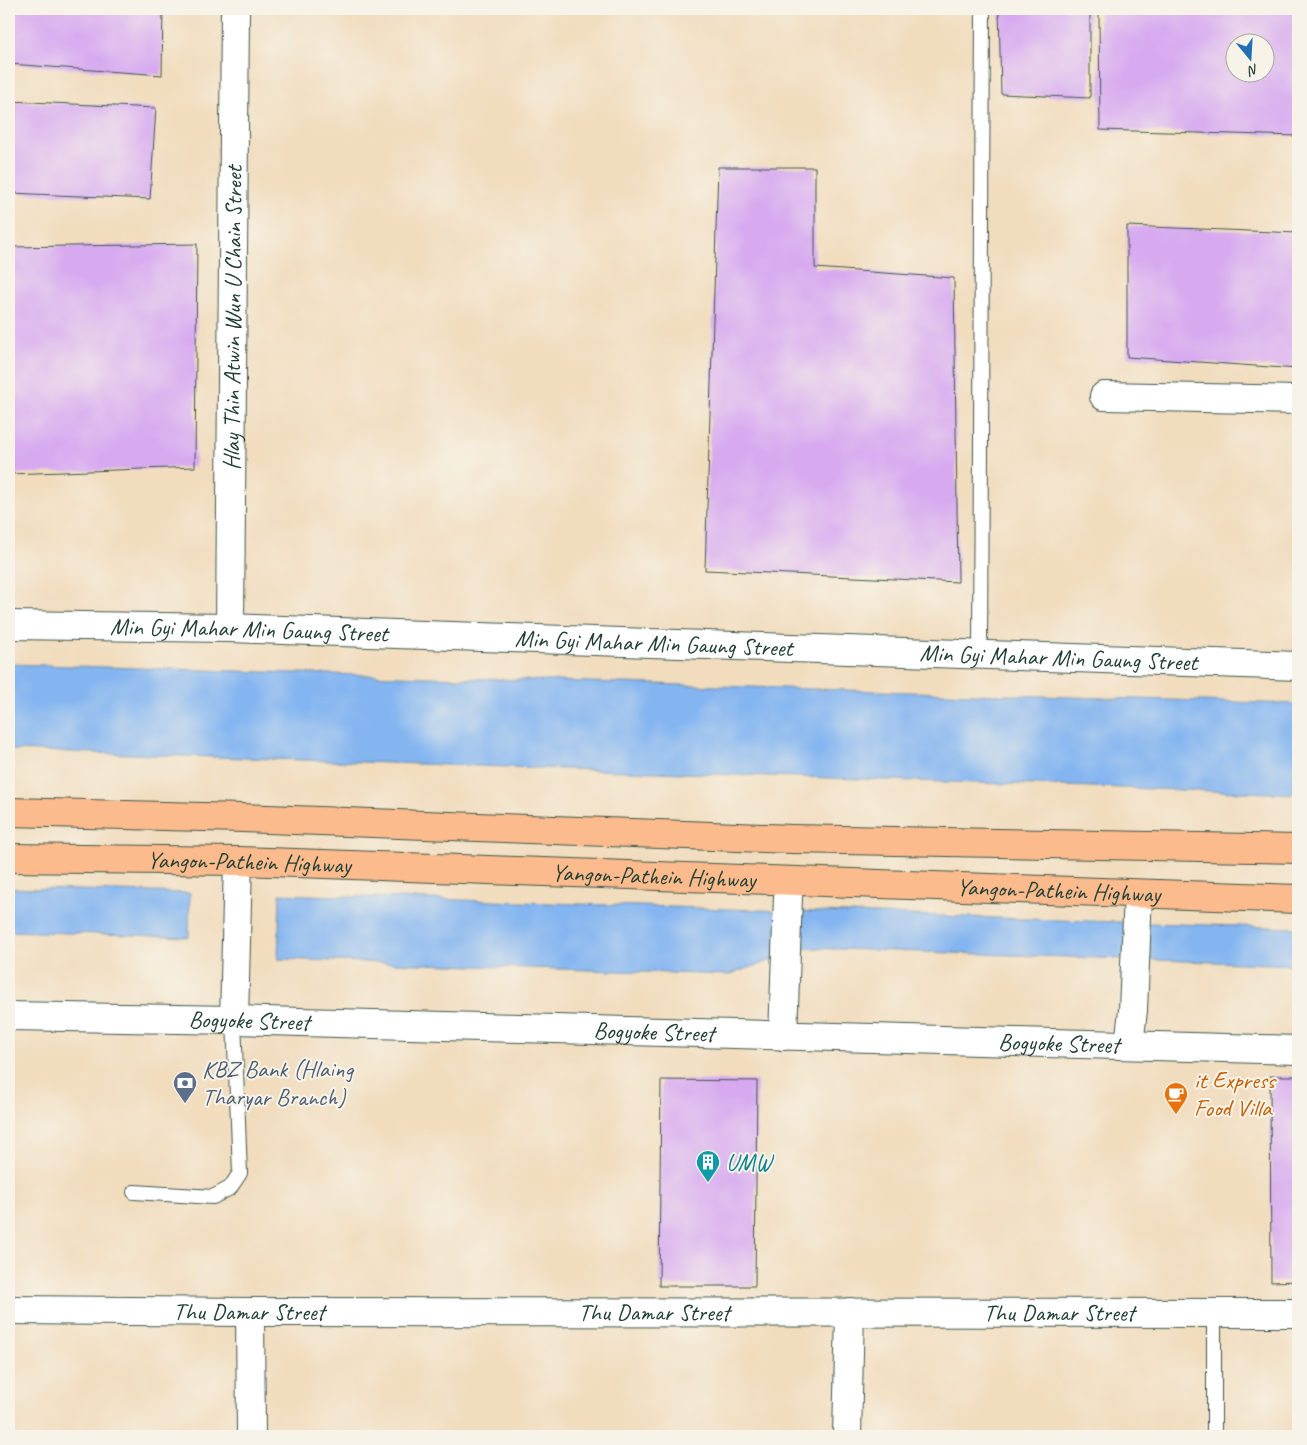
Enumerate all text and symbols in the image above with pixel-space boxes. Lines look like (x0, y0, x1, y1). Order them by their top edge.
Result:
north arrow (1224, 32, 1274, 82)
text: N (1245, 60, 1261, 80)
street label: Hlay Thin Atwin Wun U Chain Street (216, 164, 249, 470)
street label: Min Gyi Mahar Min Gaung Street (110, 611, 390, 649)
street label: Min Gyi Mahar Min Gaung Street (514, 623, 795, 663)
street label: Min Gyi Mahar Min Gaung Street (919, 638, 1200, 677)
street label: Yangon-Pathein Highway (147, 845, 353, 880)
street label: Yangon-Pathein Highway (551, 857, 758, 895)
street label: Yangon-Pathein Highway (956, 872, 1163, 909)
street label: Bogyoke Street (188, 1004, 313, 1037)
street label: Bogyoke Street (593, 1015, 718, 1049)
street label: Bogyoke Street (998, 1027, 1123, 1060)
place label: KBZ Bank (Hlaing Tharyar Branch) (202, 1054, 354, 1112)
place label: it Express Food Villa (1194, 1065, 1277, 1123)
bank icon: KBZ Bank (Hlaing Tharyar Branch) (172, 1070, 198, 1104)
cafe icon: it Express Food Villa (1163, 1081, 1189, 1115)
place label: UMW (726, 1147, 775, 1177)
building icon: UMW (695, 1149, 721, 1183)
street label: Thu Damar Street (173, 1296, 328, 1327)
street label: Thu Damar Street (578, 1297, 733, 1327)
street label: Thu Damar Street (983, 1298, 1138, 1328)

